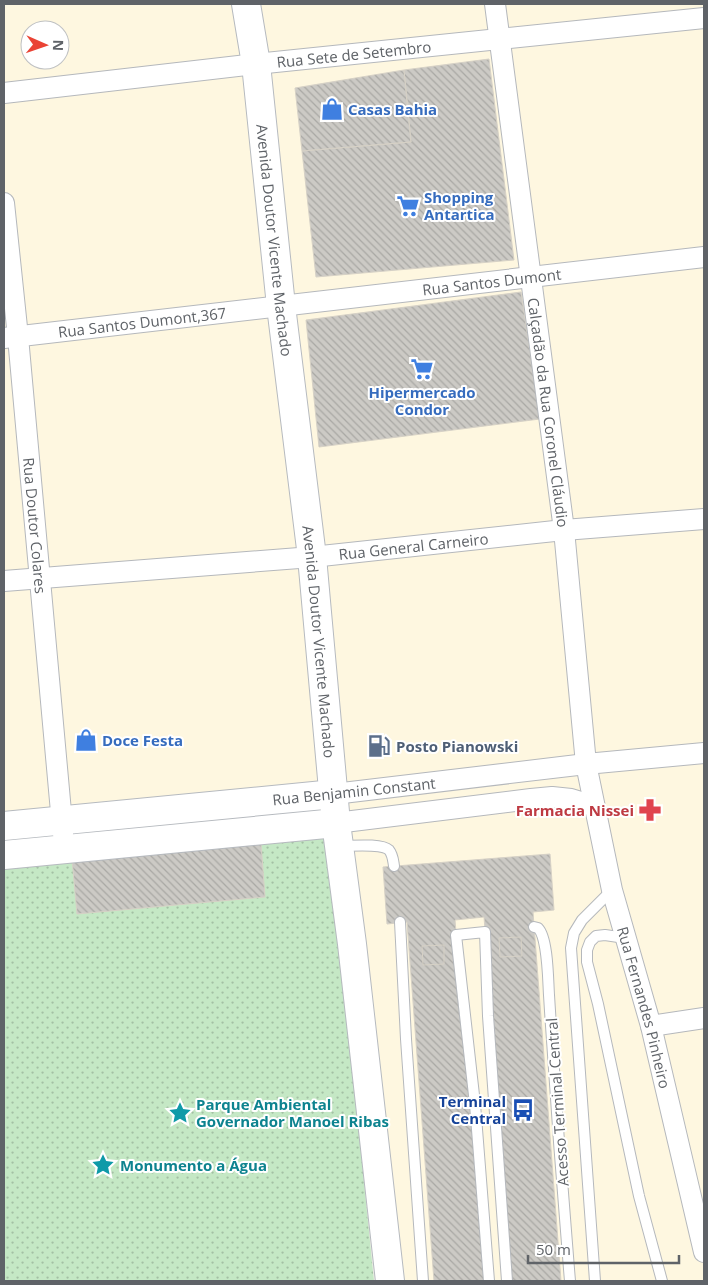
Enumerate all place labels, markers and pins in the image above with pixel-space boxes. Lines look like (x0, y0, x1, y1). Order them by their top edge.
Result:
shop icon: Casas Bahia (319, 96, 345, 122)
place label: Casas Bahia (348, 99, 437, 119)
place label: Shopping Antartica (424, 187, 494, 224)
supermarket icon: Shopping Antartica (395, 193, 421, 219)
supermarket icon: Hipermercado Condor (409, 356, 435, 382)
place label: Hipermercado Condor (368, 382, 476, 419)
shop icon: Doce Festa (73, 727, 99, 753)
place label: Doce Festa (102, 730, 183, 750)
fuel station icon: Posto Pianowski (366, 733, 392, 759)
place label: Posto Pianowski (396, 736, 518, 756)
pharmacy icon: Farmacia Nissei (637, 797, 663, 823)
place label: Farmacia Nissei (516, 800, 634, 820)
place label: Terminal Central (439, 1091, 506, 1128)
place label: Parque Ambiental Governador Manoel Ribas (196, 1094, 389, 1131)
bus stop icon: Terminal Central (510, 1097, 536, 1123)
place icon: Parque Ambiental Governador Manoel Ribas (167, 1100, 193, 1126)
place icon: Monumento a Água (90, 1152, 116, 1178)
place label: Monumento a Água (120, 1155, 267, 1175)

